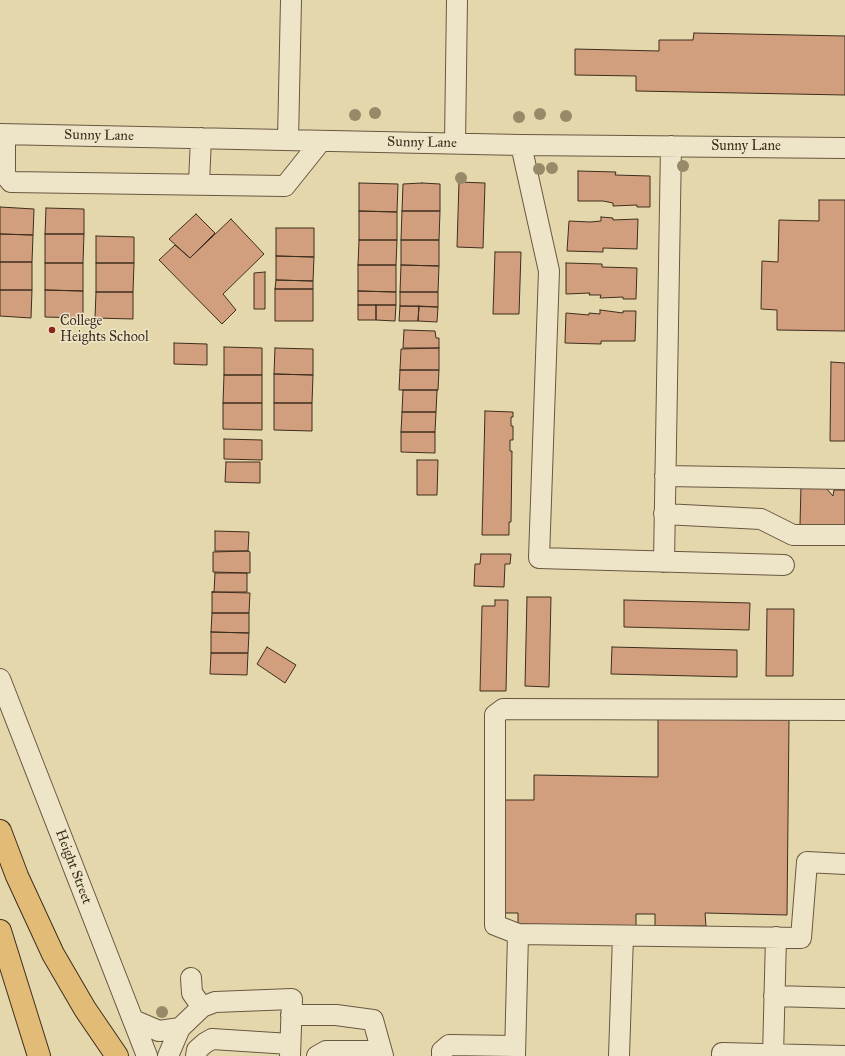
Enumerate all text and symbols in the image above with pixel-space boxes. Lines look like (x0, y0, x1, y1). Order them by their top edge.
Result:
street label: Sunny Lane (64, 127, 134, 145)
street label: Sunny Lane (387, 134, 457, 152)
street label: Sunny Lane (711, 139, 781, 155)
place label: College Heights School (60, 314, 149, 346)
marker: College Heights School (47, 325, 57, 335)
street label: Height Street (51, 827, 95, 907)

